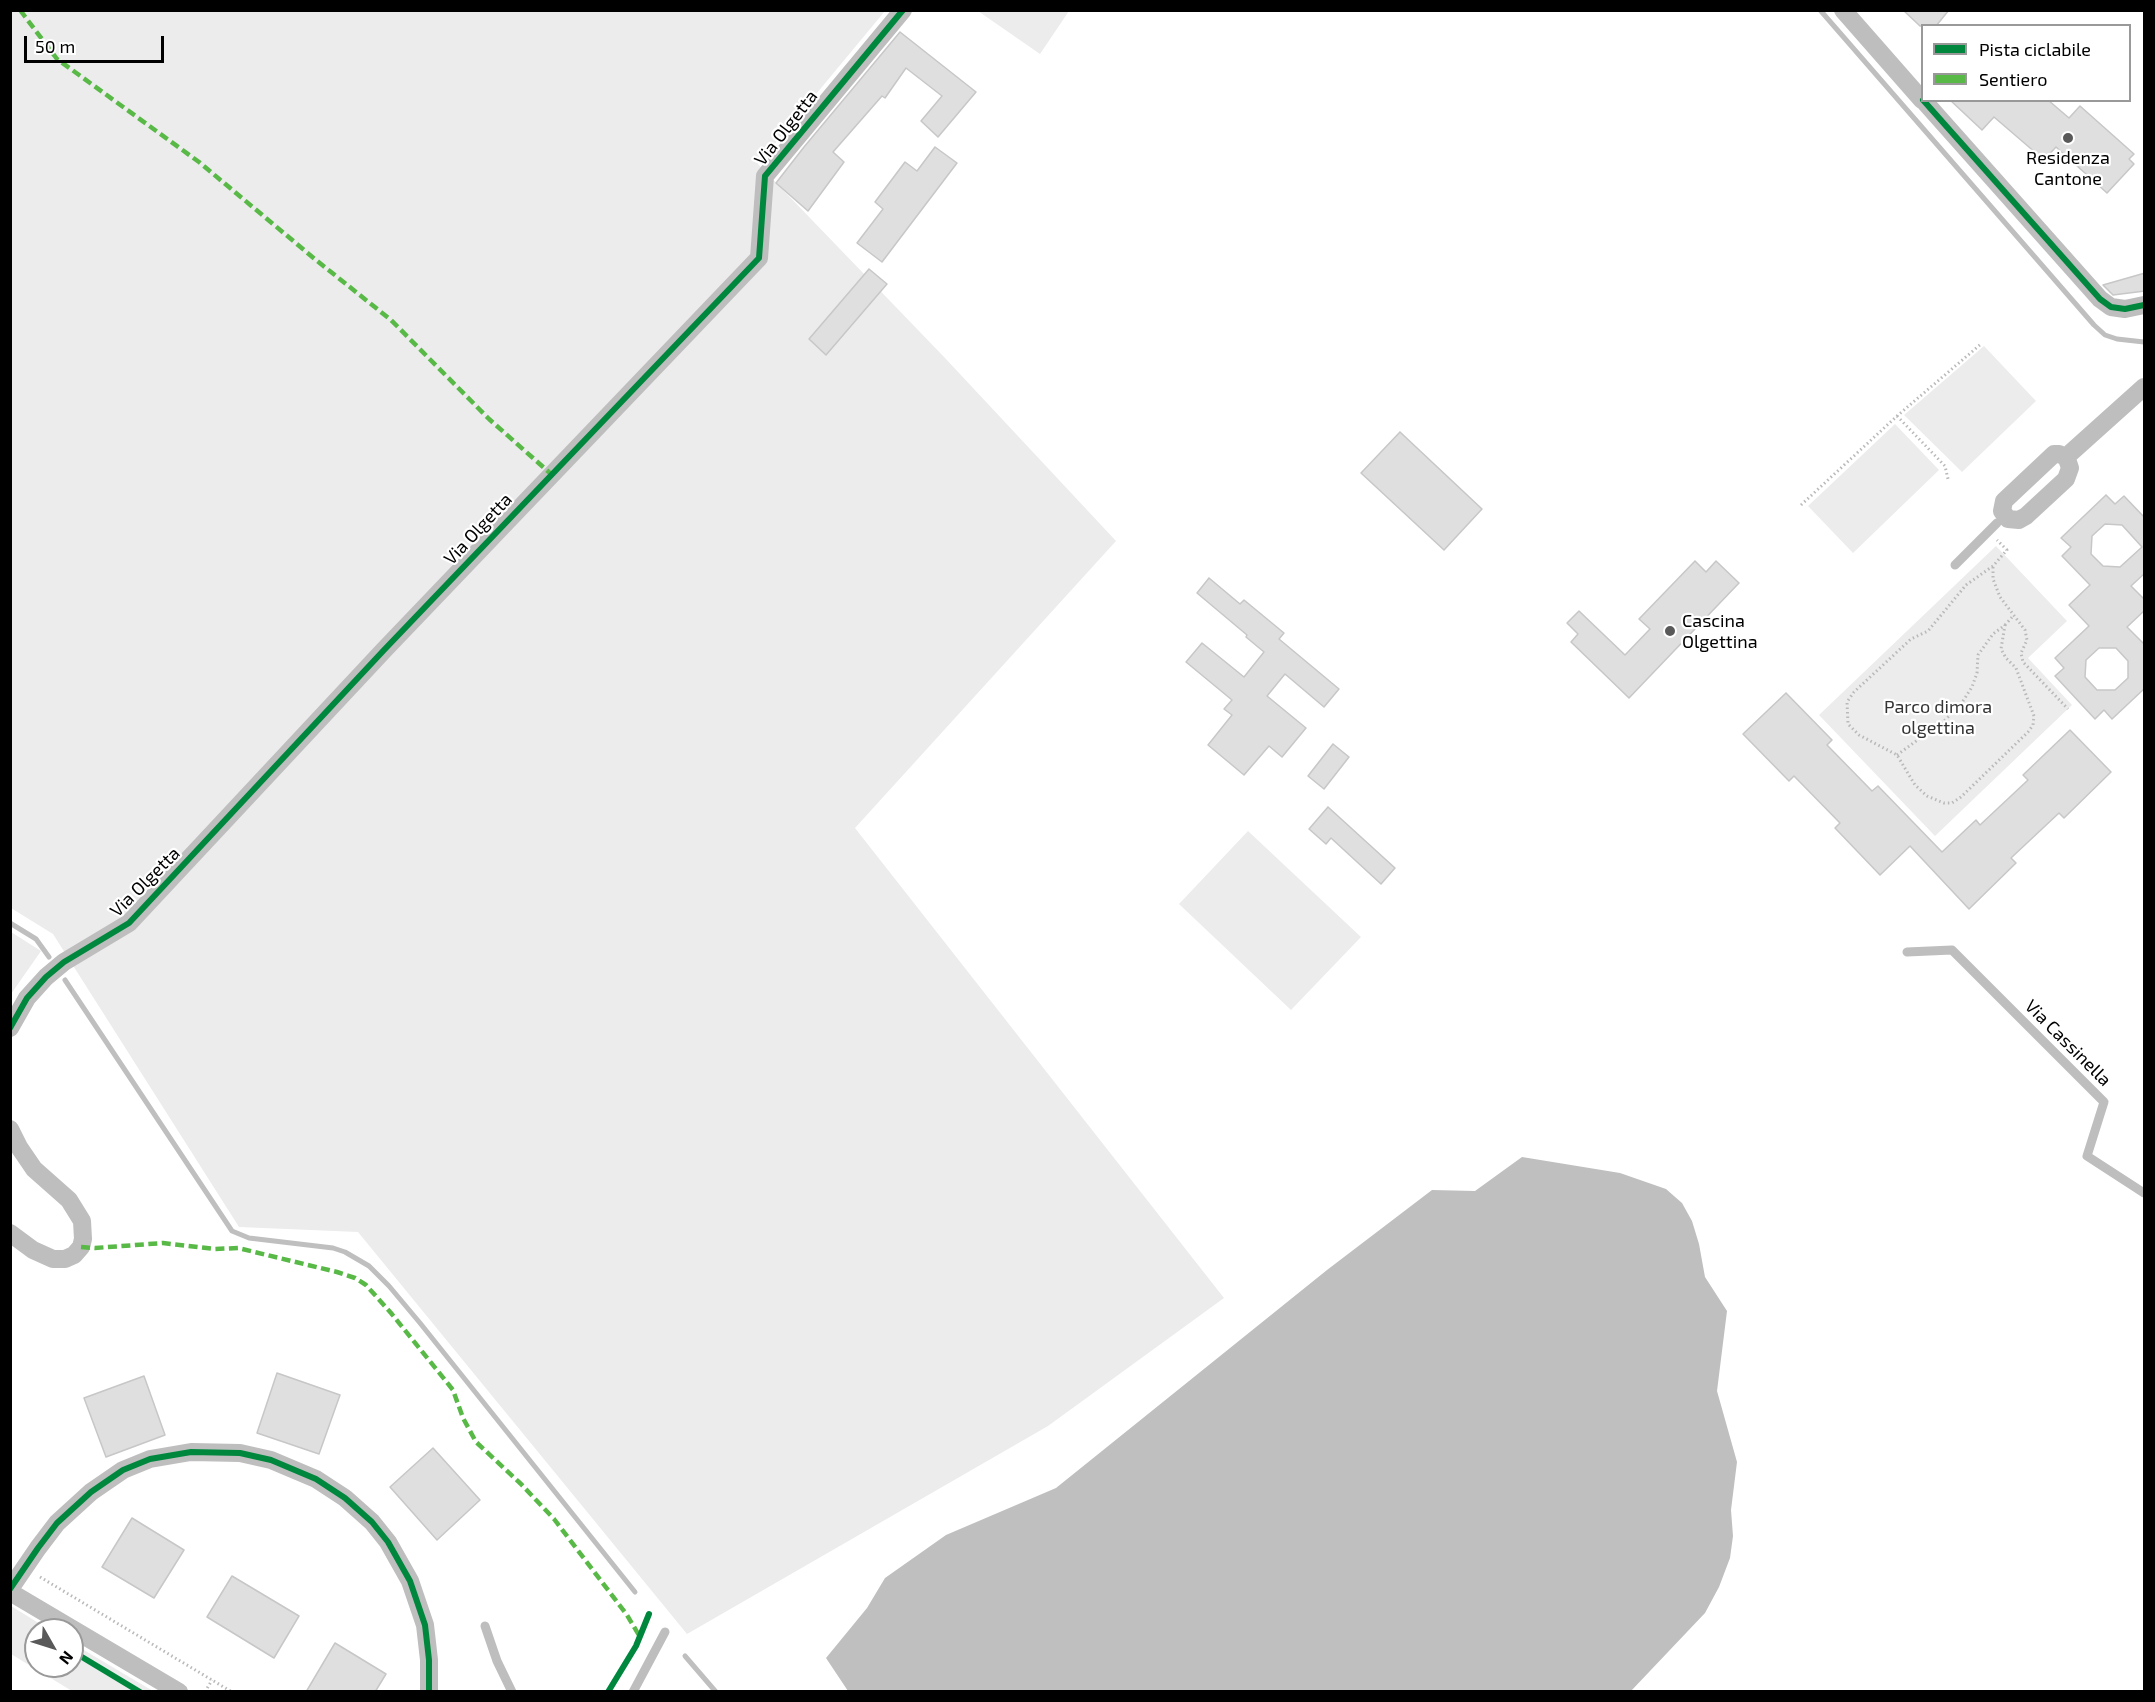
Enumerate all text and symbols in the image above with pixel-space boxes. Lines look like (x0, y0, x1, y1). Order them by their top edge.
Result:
scale bar (27, 24, 166, 62)
legend (1921, 24, 2131, 102)
text: 50 m (35, 35, 75, 57)
text: Pista ciclabile (1979, 38, 2091, 60)
text: Sentiero (1979, 68, 2047, 90)
street label: Via Olgetta (750, 86, 822, 170)
marker: Residenza Cantone (2061, 131, 2075, 145)
place label: Residenza Cantone (2026, 147, 2110, 190)
street label: Via Olgetta (439, 489, 517, 569)
place label: Cascina Olgettina (1682, 610, 1758, 652)
marker: Cascina Olgettina (1663, 624, 1677, 638)
park label: Parco dimora olgettina (1884, 696, 1992, 738)
street label: Via Olgetta (106, 843, 184, 921)
street label: Via Cassinella (2020, 995, 2116, 1091)
north arrow (24, 1618, 84, 1678)
text: N (56, 1648, 78, 1669)

